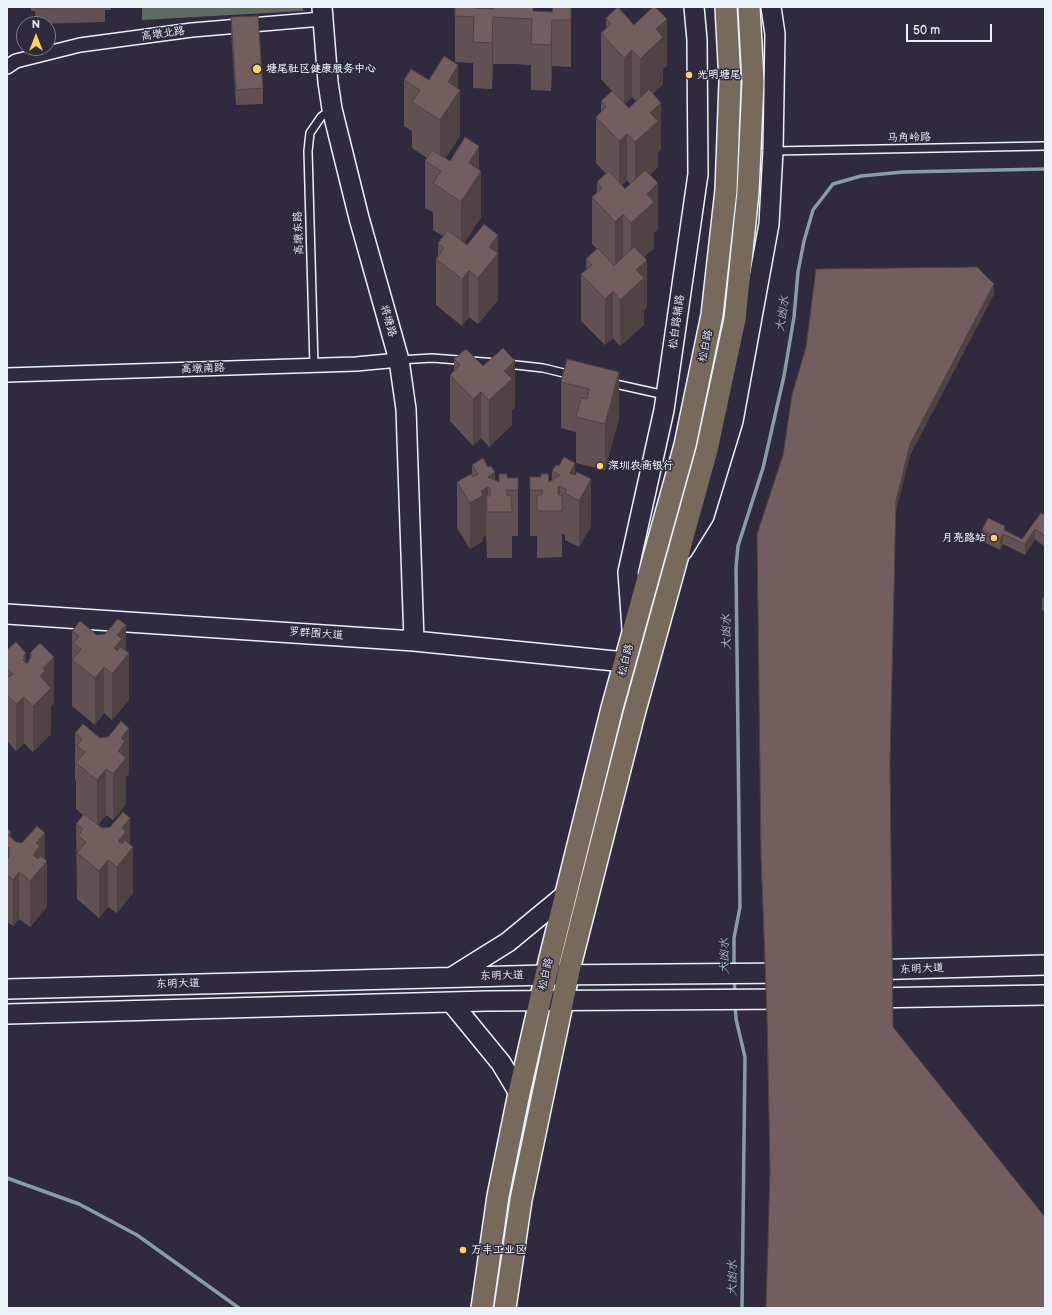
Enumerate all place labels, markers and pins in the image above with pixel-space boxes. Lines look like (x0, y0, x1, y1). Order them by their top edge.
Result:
place label: 塘尾社区健康服务中心 (266, 62, 376, 76)
marker: 塘尾社区健康服务中心 (251, 63, 263, 75)
place label: 光明塘尾 (697, 68, 741, 82)
marker: 光明塘尾 (684, 70, 694, 80)
place label: 深圳农商银行 (608, 459, 674, 473)
marker: 深圳农商银行 (595, 461, 605, 471)
place label: 月亮路站 (942, 531, 986, 545)
marker: 月亮路站 (989, 533, 999, 543)
place label: 万丰工业区 (471, 1243, 526, 1257)
marker: 万丰工业区 (458, 1245, 468, 1255)

